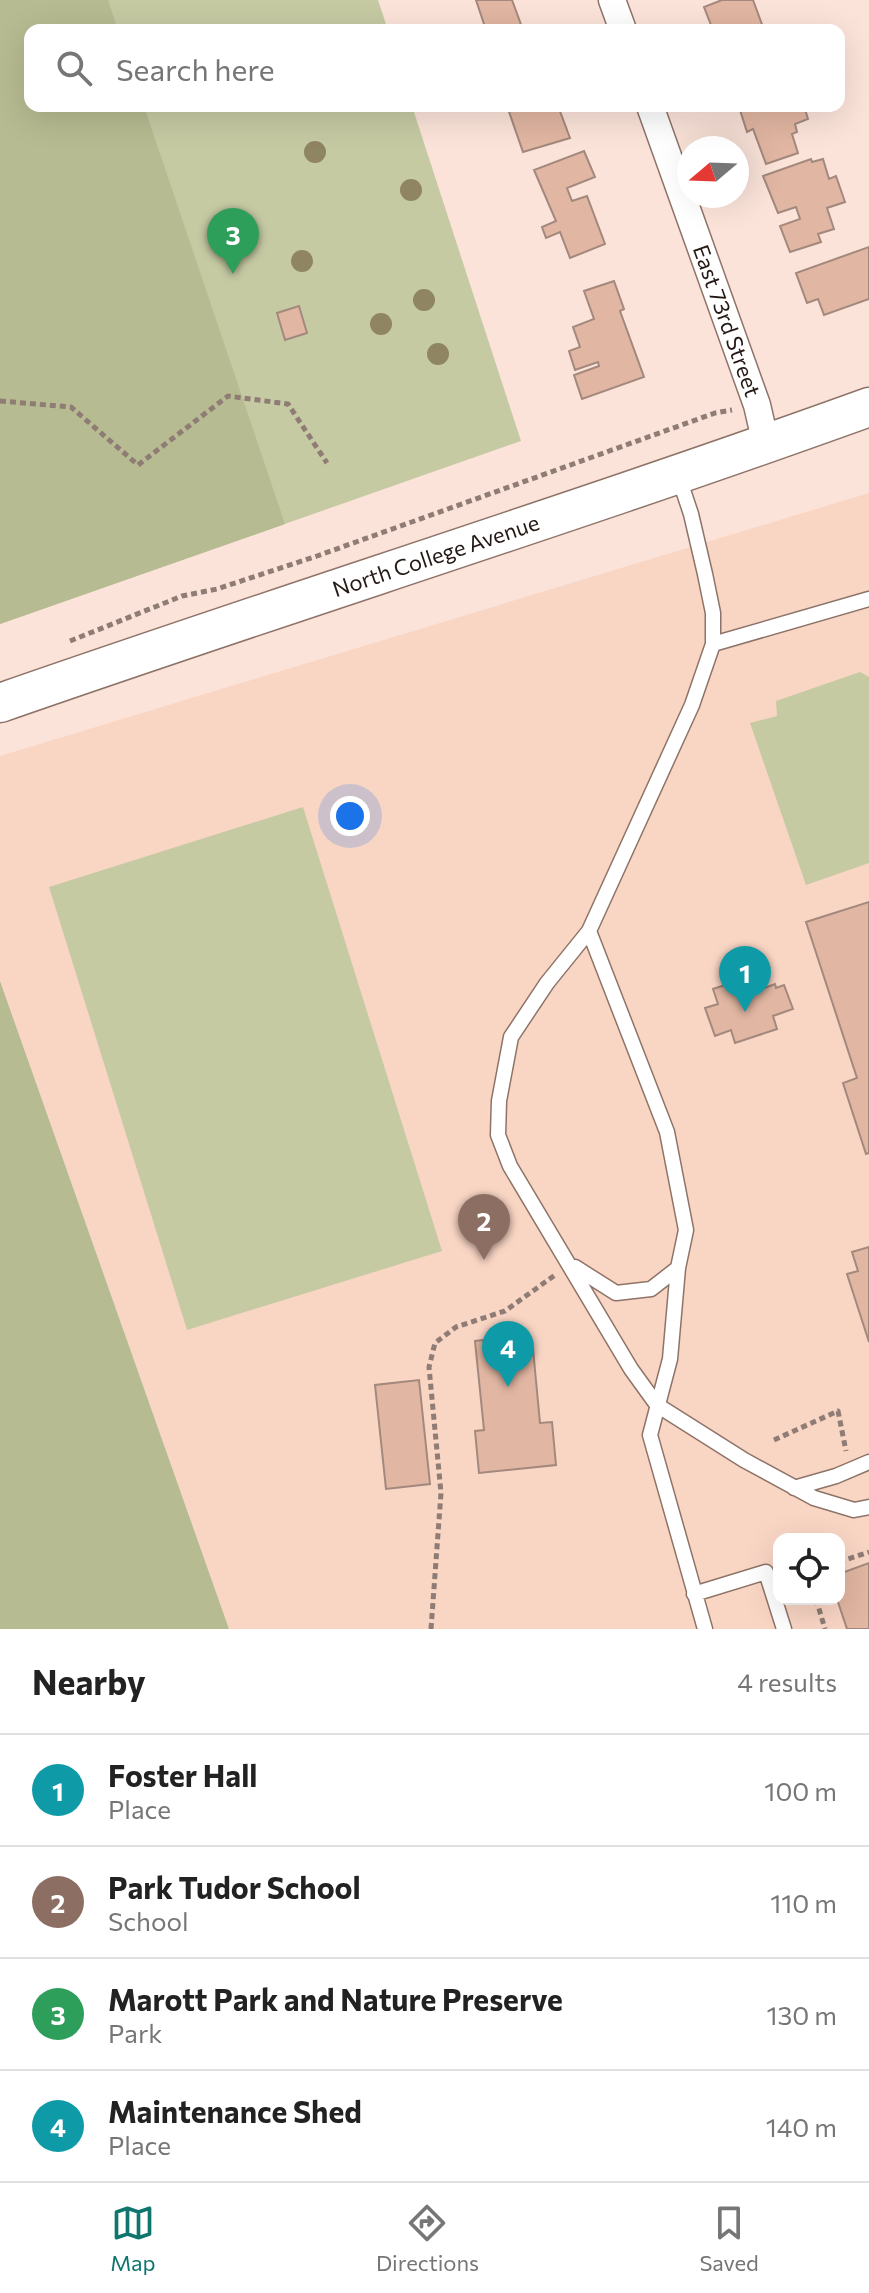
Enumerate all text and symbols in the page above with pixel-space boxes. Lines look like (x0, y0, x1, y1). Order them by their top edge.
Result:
search box (24, 24, 845, 112)
icon: search (52, 46, 96, 90)
text: Search here (116, 50, 275, 87)
north arrow (677, 136, 749, 208)
pin: 3 (207, 208, 259, 274)
street label: East 73rd Street (688, 241, 767, 400)
street label: North College Avenue (329, 508, 543, 602)
your location (330, 796, 370, 836)
pin: 1 (719, 946, 771, 1012)
pin: 2 (458, 1194, 510, 1260)
pin: 4 (482, 1321, 534, 1387)
map controls (773, 1533, 845, 1605)
button: locate (773, 1533, 845, 1605)
text: Nearby (32, 1660, 146, 1702)
text: 4 results (737, 1666, 837, 1697)
text: Foster Hall (108, 1756, 258, 1793)
text: 1 (52, 1775, 64, 1806)
text: 100 m (764, 1775, 837, 1806)
text: Place (108, 1793, 171, 1824)
text: Park Tudor School (108, 1868, 361, 1905)
text: 2 (51, 1887, 65, 1918)
text: 110 m (770, 1887, 837, 1918)
text: School (108, 1905, 189, 1936)
text: Marott Park and Nature Preserve (108, 1980, 563, 2017)
text: 3 (50, 1999, 66, 2030)
text: 130 m (766, 1999, 837, 2030)
text: Park (108, 2017, 162, 2048)
text: Maintenance Shed (108, 2092, 362, 2129)
text: 4 (50, 2111, 66, 2142)
text: 140 m (766, 2111, 837, 2142)
text: Place (108, 2129, 171, 2160)
tab: Map (110, 2201, 156, 2276)
tab: Directions (376, 2201, 479, 2276)
tab: Saved (699, 2201, 759, 2276)

